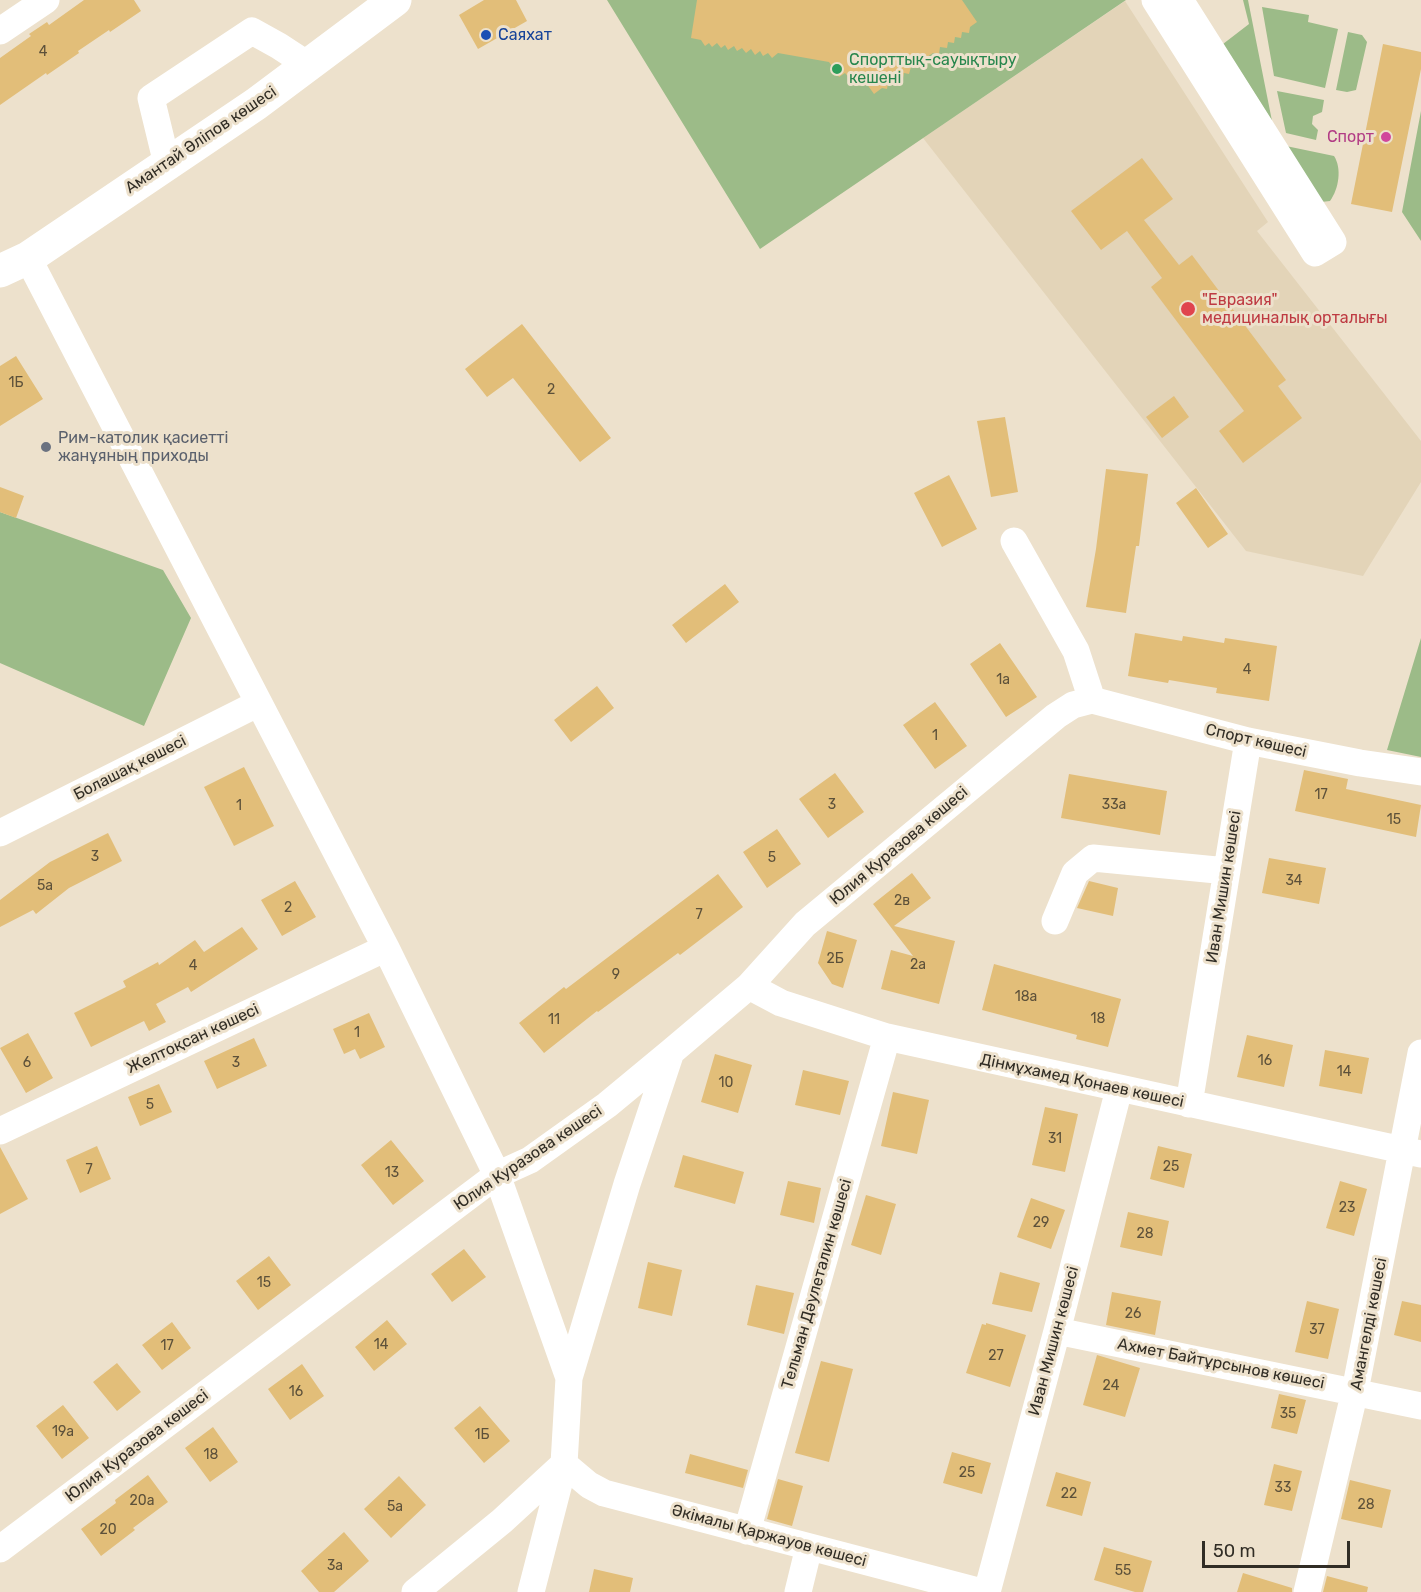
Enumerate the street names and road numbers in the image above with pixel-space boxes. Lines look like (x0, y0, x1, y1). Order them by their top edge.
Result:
street label: Амантай Әліпов көшесі (122, 82, 280, 198)
street label: Спорт көшесі (1204, 720, 1308, 762)
street label: Болашақ көшесі (71, 731, 189, 805)
street label: Юлия Куразова көшесі (826, 783, 972, 909)
street label: Иван Мишин көшесі (1202, 810, 1246, 964)
street label: Желтоқсан көшесі (124, 1000, 262, 1078)
street label: Дінмұхамед Қонаев көшесі (978, 1050, 1186, 1112)
street label: Юлия Куразова көшесі (450, 1101, 606, 1215)
street label: Тельман Дәулеталин көшесі (778, 1177, 856, 1391)
street label: Амангелді көшесі (1347, 1256, 1391, 1392)
street label: Иван Мишин көшесі (1025, 1264, 1083, 1418)
street label: Ахмет Байтұрсынов көшесі (1116, 1335, 1326, 1393)
street label: Юлия Куразова көшесі (62, 1386, 212, 1506)
street label: Әкімалы Қаржауов көшесі (670, 1501, 868, 1571)

